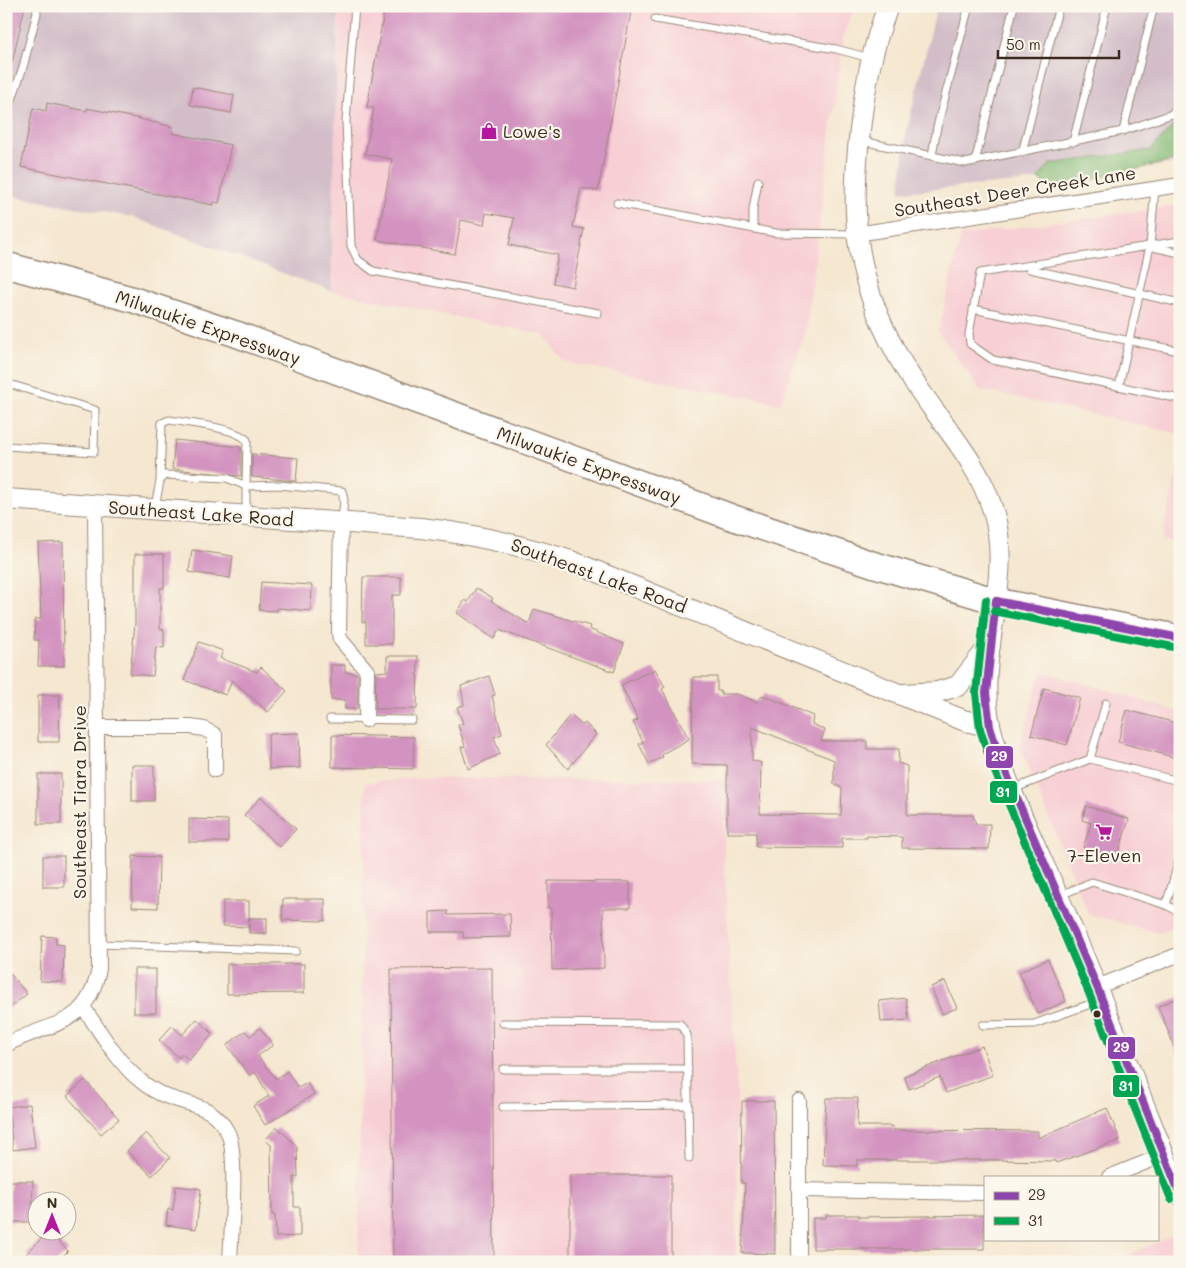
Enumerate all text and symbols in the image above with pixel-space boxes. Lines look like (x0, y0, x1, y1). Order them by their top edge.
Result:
scale bar (998, 28, 1120, 60)
text: 50 m (1006, 34, 1041, 54)
place label: Lowe's (503, 119, 561, 143)
shop icon: Lowe's (479, 121, 499, 141)
street label: Southeast Deer Creek Lane (893, 160, 1137, 222)
street label: Milwaukie Expressway (112, 284, 304, 370)
street label: Milwaukie Expressway (494, 421, 684, 509)
street label: Southeast Lake Road (108, 495, 294, 531)
street label: Southeast Lake Road (508, 532, 690, 618)
street label: Southeast Tiara Drive (67, 705, 91, 899)
line badge: 29 (985, 745, 1014, 769)
text: 29 (991, 746, 1008, 765)
line badge: 31 (989, 780, 1018, 804)
text: 31 (996, 782, 1010, 801)
supermarket icon: 7-Eleven (1094, 822, 1114, 842)
place label: 7-Eleven (1067, 843, 1141, 867)
unlabelled marker (1092, 1009, 1102, 1019)
line badge: 29 (1107, 1036, 1136, 1060)
text: 29 (1113, 1037, 1130, 1056)
line badge: 31 (1112, 1074, 1140, 1098)
text: 31 (1119, 1076, 1133, 1095)
legend (984, 1176, 1158, 1240)
text: 29 (1028, 1184, 1045, 1204)
north arrow (28, 1190, 78, 1240)
text: N (47, 1193, 57, 1212)
text: 31 (1028, 1210, 1044, 1230)

